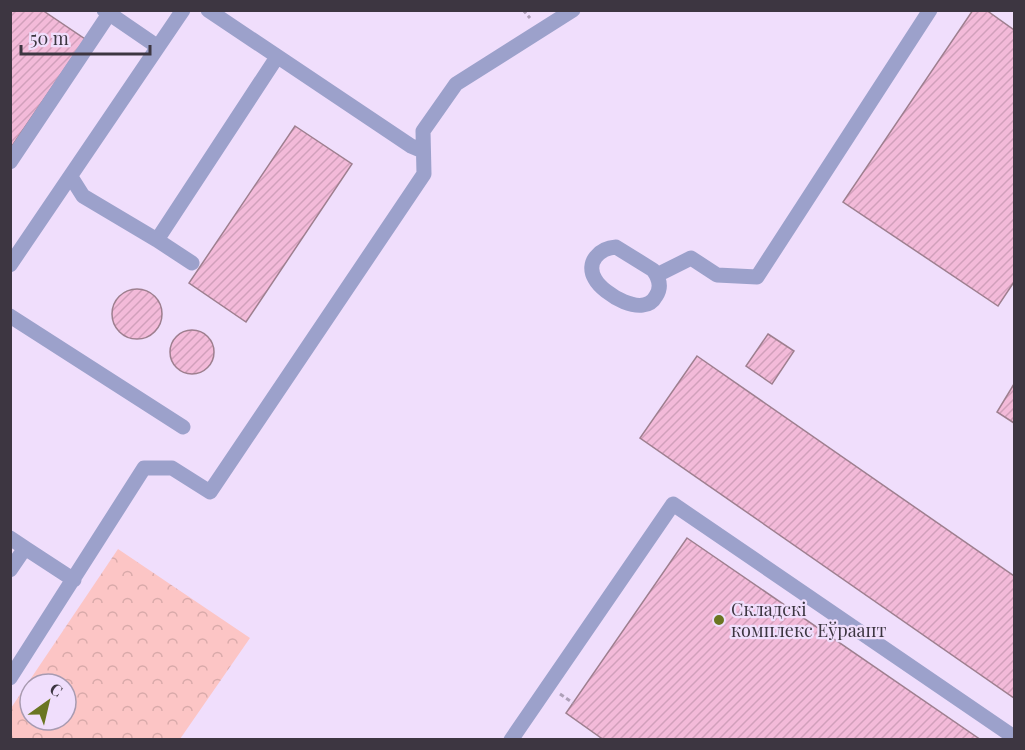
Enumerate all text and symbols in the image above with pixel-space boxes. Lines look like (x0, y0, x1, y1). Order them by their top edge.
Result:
scale bar (21, 18, 150, 56)
text: 50 m (30, 26, 69, 50)
place label: Складскі комплекс Еўраапт (731, 597, 887, 642)
marker: Складскі комплекс Еўраапт (712, 613, 726, 627)
north arrow (18, 672, 78, 732)
text: С (46, 677, 67, 701)

